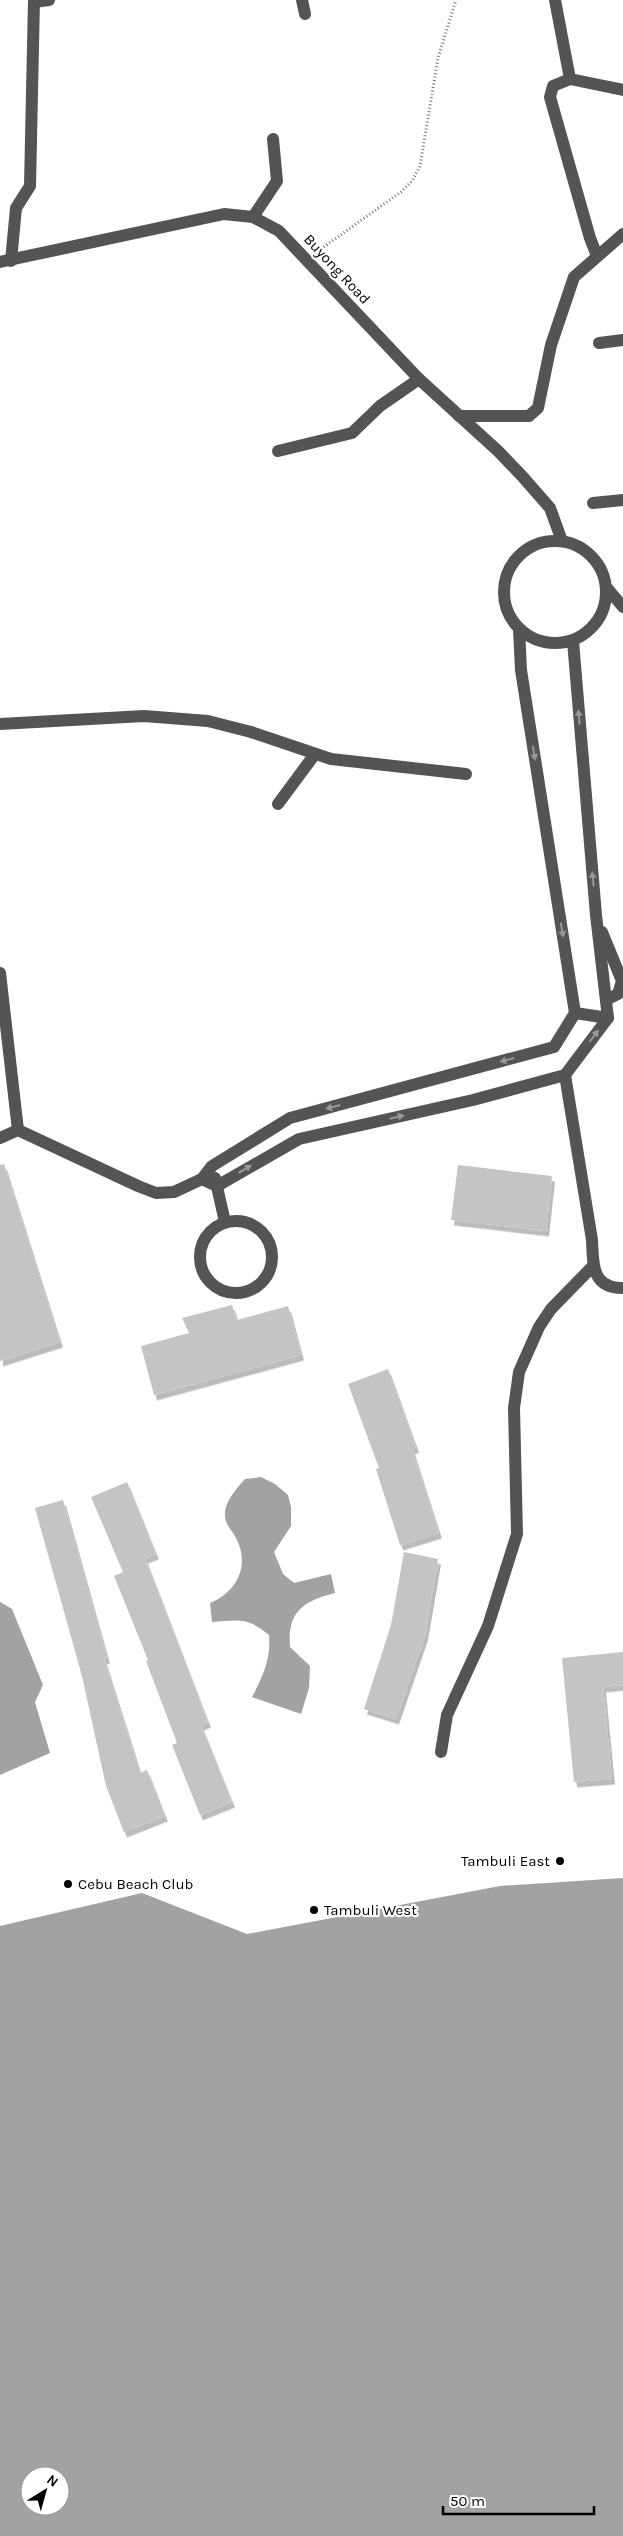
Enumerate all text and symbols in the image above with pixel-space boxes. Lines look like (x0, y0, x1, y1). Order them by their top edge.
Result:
street label: Buyong Road (300, 230, 374, 308)
one-way arrow (575, 709, 583, 725)
one-way arrow (531, 745, 539, 761)
one-way arrow (589, 871, 597, 887)
one-way arrow (559, 923, 567, 939)
one-way arrow (589, 1030, 600, 1043)
one-way arrow (499, 1056, 514, 1064)
one-way arrow (326, 1103, 341, 1111)
one-way arrow (389, 1113, 404, 1121)
one-way arrow (238, 1165, 251, 1174)
place label: Tambuli East (461, 1852, 550, 1870)
marker: Tambuli East (554, 1855, 566, 1867)
place label: Cebu Beach Club (78, 1875, 193, 1893)
marker: Cebu Beach Club (62, 1878, 74, 1890)
place label: Tambuli West (324, 1901, 417, 1919)
marker: Tambuli West (308, 1904, 320, 1916)
north arrow (20, 2466, 70, 2516)
text: N (43, 2471, 62, 2491)
scale bar (443, 2484, 594, 2516)
text: 50 m (450, 2492, 485, 2510)

